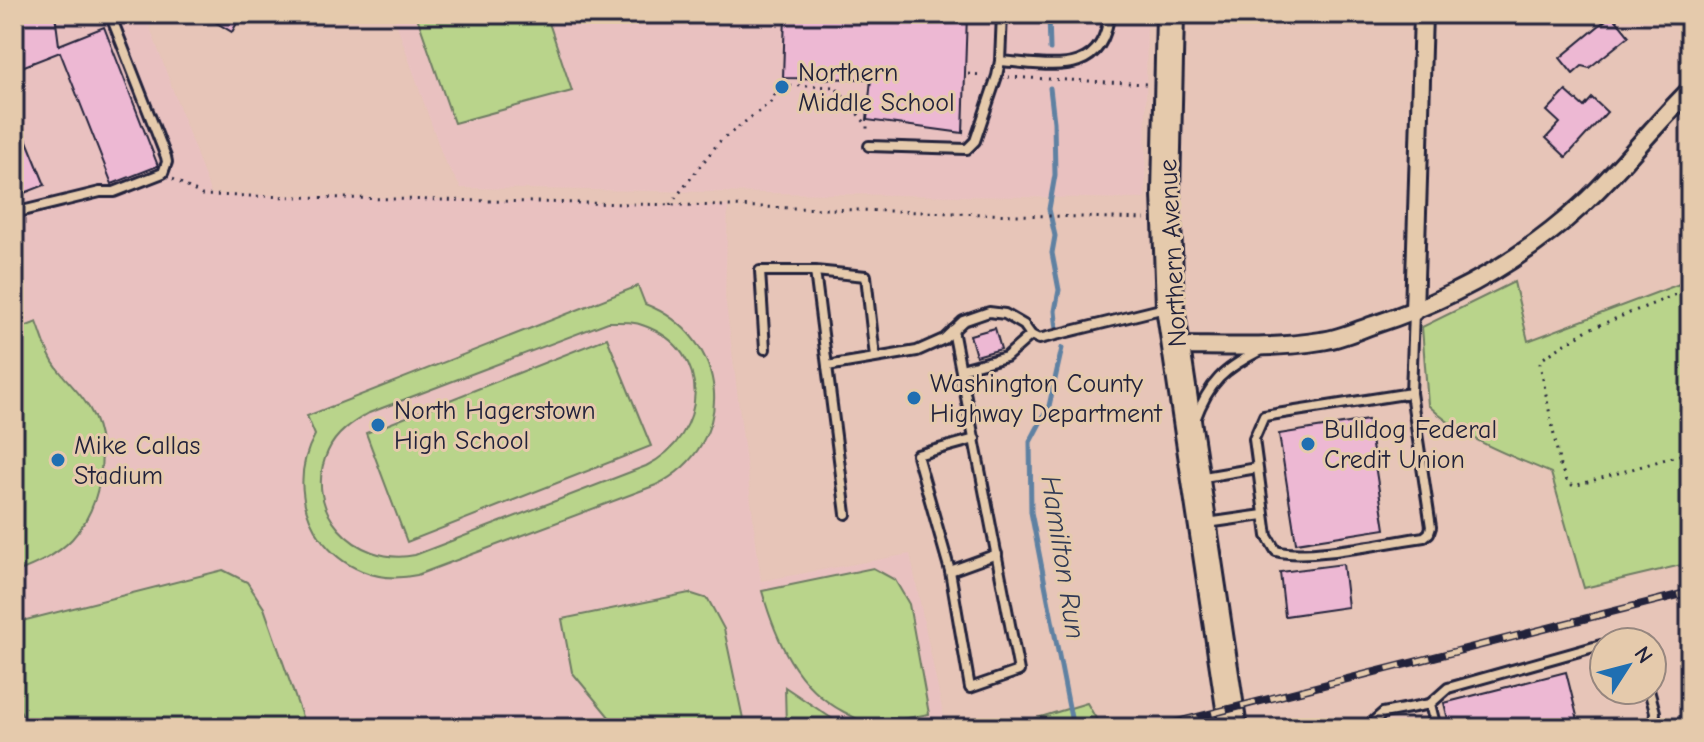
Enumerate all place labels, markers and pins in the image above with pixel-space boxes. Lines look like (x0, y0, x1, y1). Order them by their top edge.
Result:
place label: Northern Middle School (798, 58, 955, 118)
marker: Northern Middle School (773, 78, 791, 96)
place label: Washington County Highway Department (930, 369, 1163, 429)
marker: Washington County Highway Department (905, 389, 923, 407)
place label: North Hagerstown High School (394, 396, 596, 456)
place label: Bulldog Federal Credit Union (1324, 415, 1497, 475)
marker: North Hagerstown High School (369, 416, 387, 434)
place label: Mike Callas Stadium (74, 431, 200, 491)
marker: Bulldog Federal Credit Union (1299, 435, 1317, 453)
marker: Mike Callas Stadium (49, 451, 67, 469)

